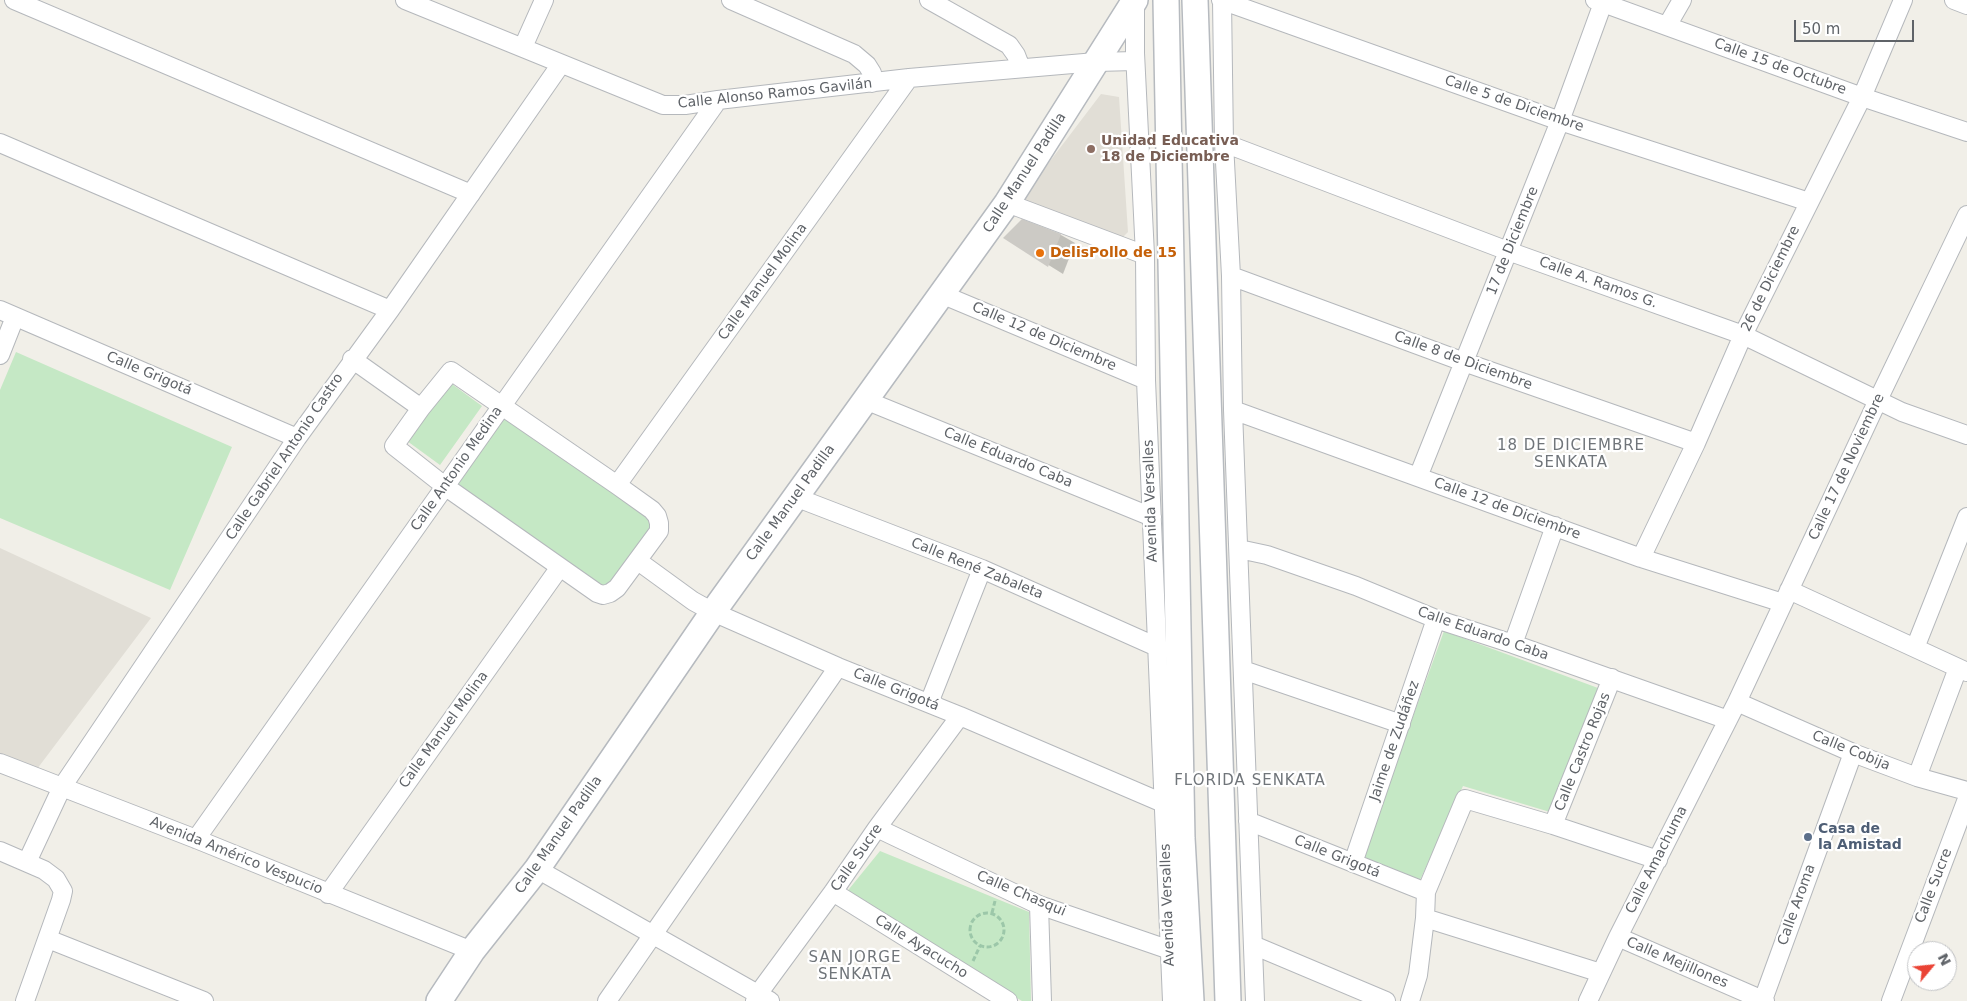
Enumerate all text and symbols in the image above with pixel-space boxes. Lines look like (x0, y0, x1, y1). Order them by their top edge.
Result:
scale bar (1797, 10, 1917, 42)
text: 50 m (1802, 20, 1840, 38)
street label: Calle 15 de Octubre (1712, 35, 1848, 99)
street label: Calle 5 de Diciembre (1442, 72, 1586, 136)
street label: Calle Alonso Ramos Gavilán (677, 75, 873, 113)
street label: Calle Manuel Padilla (980, 110, 1070, 236)
place label: Unidad Educativa 18 de Diciembre (1101, 133, 1239, 166)
marker: Unidad Educativa 18 de Diciembre (1085, 143, 1097, 155)
street label: 17 de Diciembre (1484, 184, 1542, 298)
street label: Calle Manuel Molina (715, 220, 811, 344)
street label: 26 de Diciembre (1738, 223, 1804, 335)
place label: DelisPollo de 15 (1050, 245, 1177, 261)
marker: DelisPollo de 15 (1034, 247, 1046, 259)
street label: Calle A. Ramos G. (1537, 254, 1659, 312)
street label: Calle 12 de Diciembre (969, 299, 1119, 375)
street label: Calle 8 de Diciembre (1392, 328, 1534, 394)
street label: Calle Grigotá (104, 348, 194, 400)
street label: Calle Gabriel Antonio Castro (223, 370, 347, 544)
street label: Calle 17 de Noviembre (1806, 391, 1888, 543)
street label: Calle Antonio Medina (408, 403, 506, 535)
street label: Calle Eduardo Caba (941, 424, 1075, 492)
district label: 18 DE DICIEMBRE SENKATA (1495, 437, 1647, 472)
street label: Avenida Versalles (1140, 439, 1162, 563)
street label: Calle Manuel Padilla (743, 441, 839, 565)
street label: Calle 12 de Diciembre (1431, 475, 1583, 543)
street label: Calle René Zabaleta (908, 535, 1046, 603)
street label: Calle Eduardo Caba (1415, 604, 1551, 664)
street label: Calle Grigotá (851, 665, 941, 715)
street label: Calle Manuel Molina (396, 668, 492, 792)
street label: Jaime de Zudáñez (1367, 679, 1423, 803)
street label: Calle Castro Rojas (1552, 690, 1614, 814)
street label: Calle Cobija (1809, 728, 1893, 774)
district label: FLORIDA SENKATA (1172, 772, 1328, 790)
street label: Calle Manuel Padilla (512, 773, 606, 897)
street label: Calle Amachuma (1623, 803, 1691, 917)
street label: Avenida Américo Vespucio (147, 814, 325, 898)
street label: Calle Sucre (828, 821, 886, 895)
place label: Casa de la Amistad (1818, 821, 1902, 854)
marker: Casa de la Amistad (1802, 831, 1814, 843)
street label: Calle Grigotá (1292, 832, 1382, 882)
street label: Avenida Versalles (1157, 843, 1179, 967)
street label: Calle Sucre (1912, 846, 1956, 926)
street label: Calle Aroma (1775, 862, 1819, 948)
street label: Calle Chasqui (974, 868, 1068, 920)
street label: Calle Ayacucho (871, 912, 971, 982)
street label: Calle Mejillones (1624, 934, 1730, 992)
north arrow (1907, 941, 1957, 991)
district label: SAN JORGE SENKATA (807, 949, 903, 984)
text: N (1935, 950, 1954, 968)

